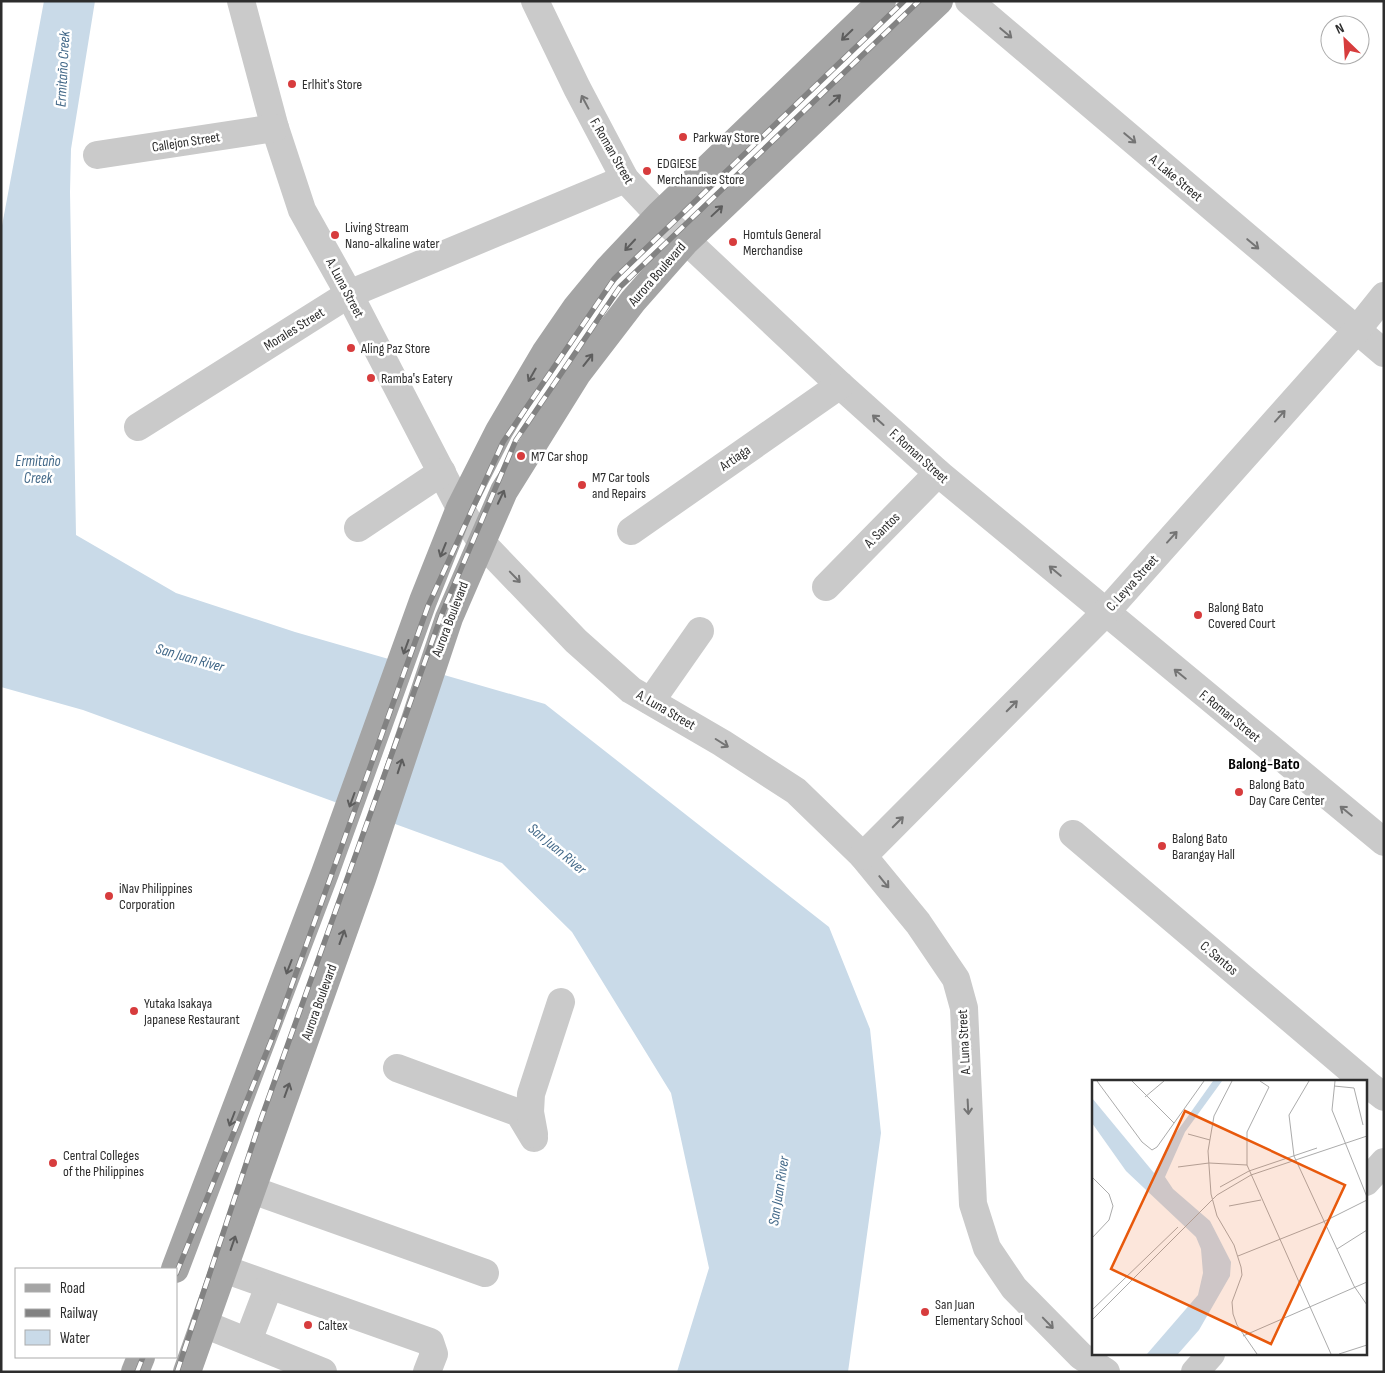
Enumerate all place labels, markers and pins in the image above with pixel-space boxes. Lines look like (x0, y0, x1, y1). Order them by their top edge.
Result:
place label: Erlhit's Store (302, 76, 362, 93)
marker: Erlhit's Store (286, 78, 298, 90)
place label: Parkway Store (693, 129, 760, 146)
marker: Parkway Store (677, 131, 689, 143)
place label: EDGIESE Merchandise Store (657, 155, 744, 188)
marker: EDGIESE Merchandise Store (641, 165, 653, 177)
place label: Living Stream Nano-alkaline water (345, 219, 439, 252)
place label: Homtuls General Merchandise (743, 226, 821, 259)
marker: Living Stream Nano-alkaline water (329, 229, 341, 241)
marker: Homtuls General Merchandise (727, 236, 739, 248)
place label: Aling Paz Store (360, 340, 430, 357)
marker: Aling Paz Store (345, 342, 357, 354)
place label: Ramba's Eatery (381, 370, 453, 387)
marker: Ramba's Eatery (365, 372, 377, 384)
place label: M7 Car shop (531, 448, 588, 465)
marker: M7 Car shop (515, 450, 527, 462)
place label: M7 Car tools and Repairs (592, 469, 650, 502)
marker: M7 Car tools and Repairs (576, 479, 588, 491)
place label: Balong Bato Covered Court (1208, 599, 1276, 632)
marker: Balong Bato Covered Court (1192, 609, 1204, 621)
place label: Balong Bato Day Care Center (1249, 776, 1325, 809)
marker: Balong Bato Day Care Center (1233, 786, 1245, 798)
place label: Balong Bato Barangay Hall (1172, 830, 1235, 863)
marker: Balong Bato Barangay Hall (1156, 840, 1168, 852)
place label: iNav Philippines Corporation (119, 880, 193, 913)
marker: iNav Philippines Corporation (103, 890, 115, 902)
place label: Yutaka Isakaya Japanese Restaurant (143, 995, 240, 1028)
marker: Yutaka Isakaya Japanese Restaurant (128, 1005, 140, 1017)
place label: Central Colleges of the Philippines (63, 1147, 144, 1180)
marker: Central Colleges of the Philippines (47, 1157, 59, 1169)
place label: San Juan Elementary School (935, 1296, 1023, 1329)
marker: San Juan Elementary School (919, 1306, 931, 1318)
place label: Caltex (318, 1317, 348, 1334)
marker: Caltex (302, 1319, 314, 1331)

